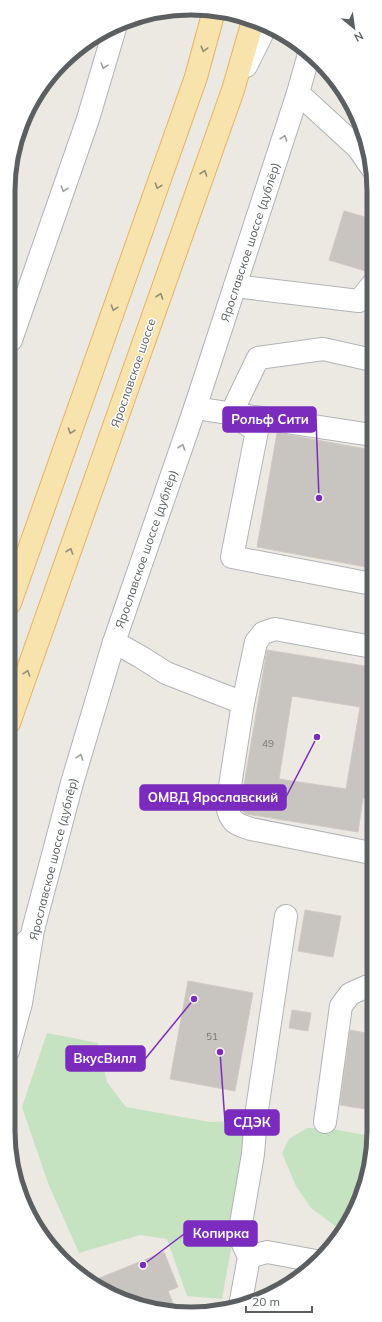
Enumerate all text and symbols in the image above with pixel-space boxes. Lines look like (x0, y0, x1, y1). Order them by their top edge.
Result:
north arrow (334, 8, 374, 48)
text: N (352, 29, 366, 45)
one-way arrow (200, 46, 208, 52)
one-way arrow (100, 62, 109, 69)
one-way arrow (279, 135, 288, 142)
street label: Ярославское шоссе (дублёр) (217, 160, 283, 324)
one-way arrow (199, 170, 207, 177)
one-way arrow (154, 182, 162, 189)
one-way arrow (60, 185, 68, 192)
one-way arrow (156, 293, 164, 300)
one-way arrow (111, 304, 119, 311)
street label: Ярославское шоссе (107, 316, 159, 430)
callout: Рольф Сити (223, 407, 316, 432)
text: Рольф Сити (231, 411, 309, 427)
one-way arrow (67, 427, 76, 434)
one-way arrow (177, 444, 185, 451)
street label: Ярославское шоссе (дублёр) (112, 468, 180, 630)
one-way arrow (66, 547, 74, 554)
one-way arrow (22, 670, 31, 677)
house number: 49 (262, 737, 274, 750)
one-way arrow (75, 754, 84, 761)
street label: Ярославское шоссе (дублёр) (26, 776, 80, 942)
callout: ОМВД Ярославский (140, 785, 286, 810)
text: ОМВД Ярославский (148, 789, 278, 805)
house number: 51 (206, 1030, 218, 1043)
callout: ВкусВилл (66, 1046, 145, 1071)
text: ВкусВилл (73, 1050, 137, 1067)
callout: СДЭК (225, 1110, 279, 1135)
text: СДЭК (233, 1114, 271, 1130)
callout: Копирка (184, 1221, 257, 1246)
text: Копирка (193, 1225, 249, 1241)
scale bar (246, 1288, 312, 1314)
text: 20 m (252, 1294, 280, 1309)

